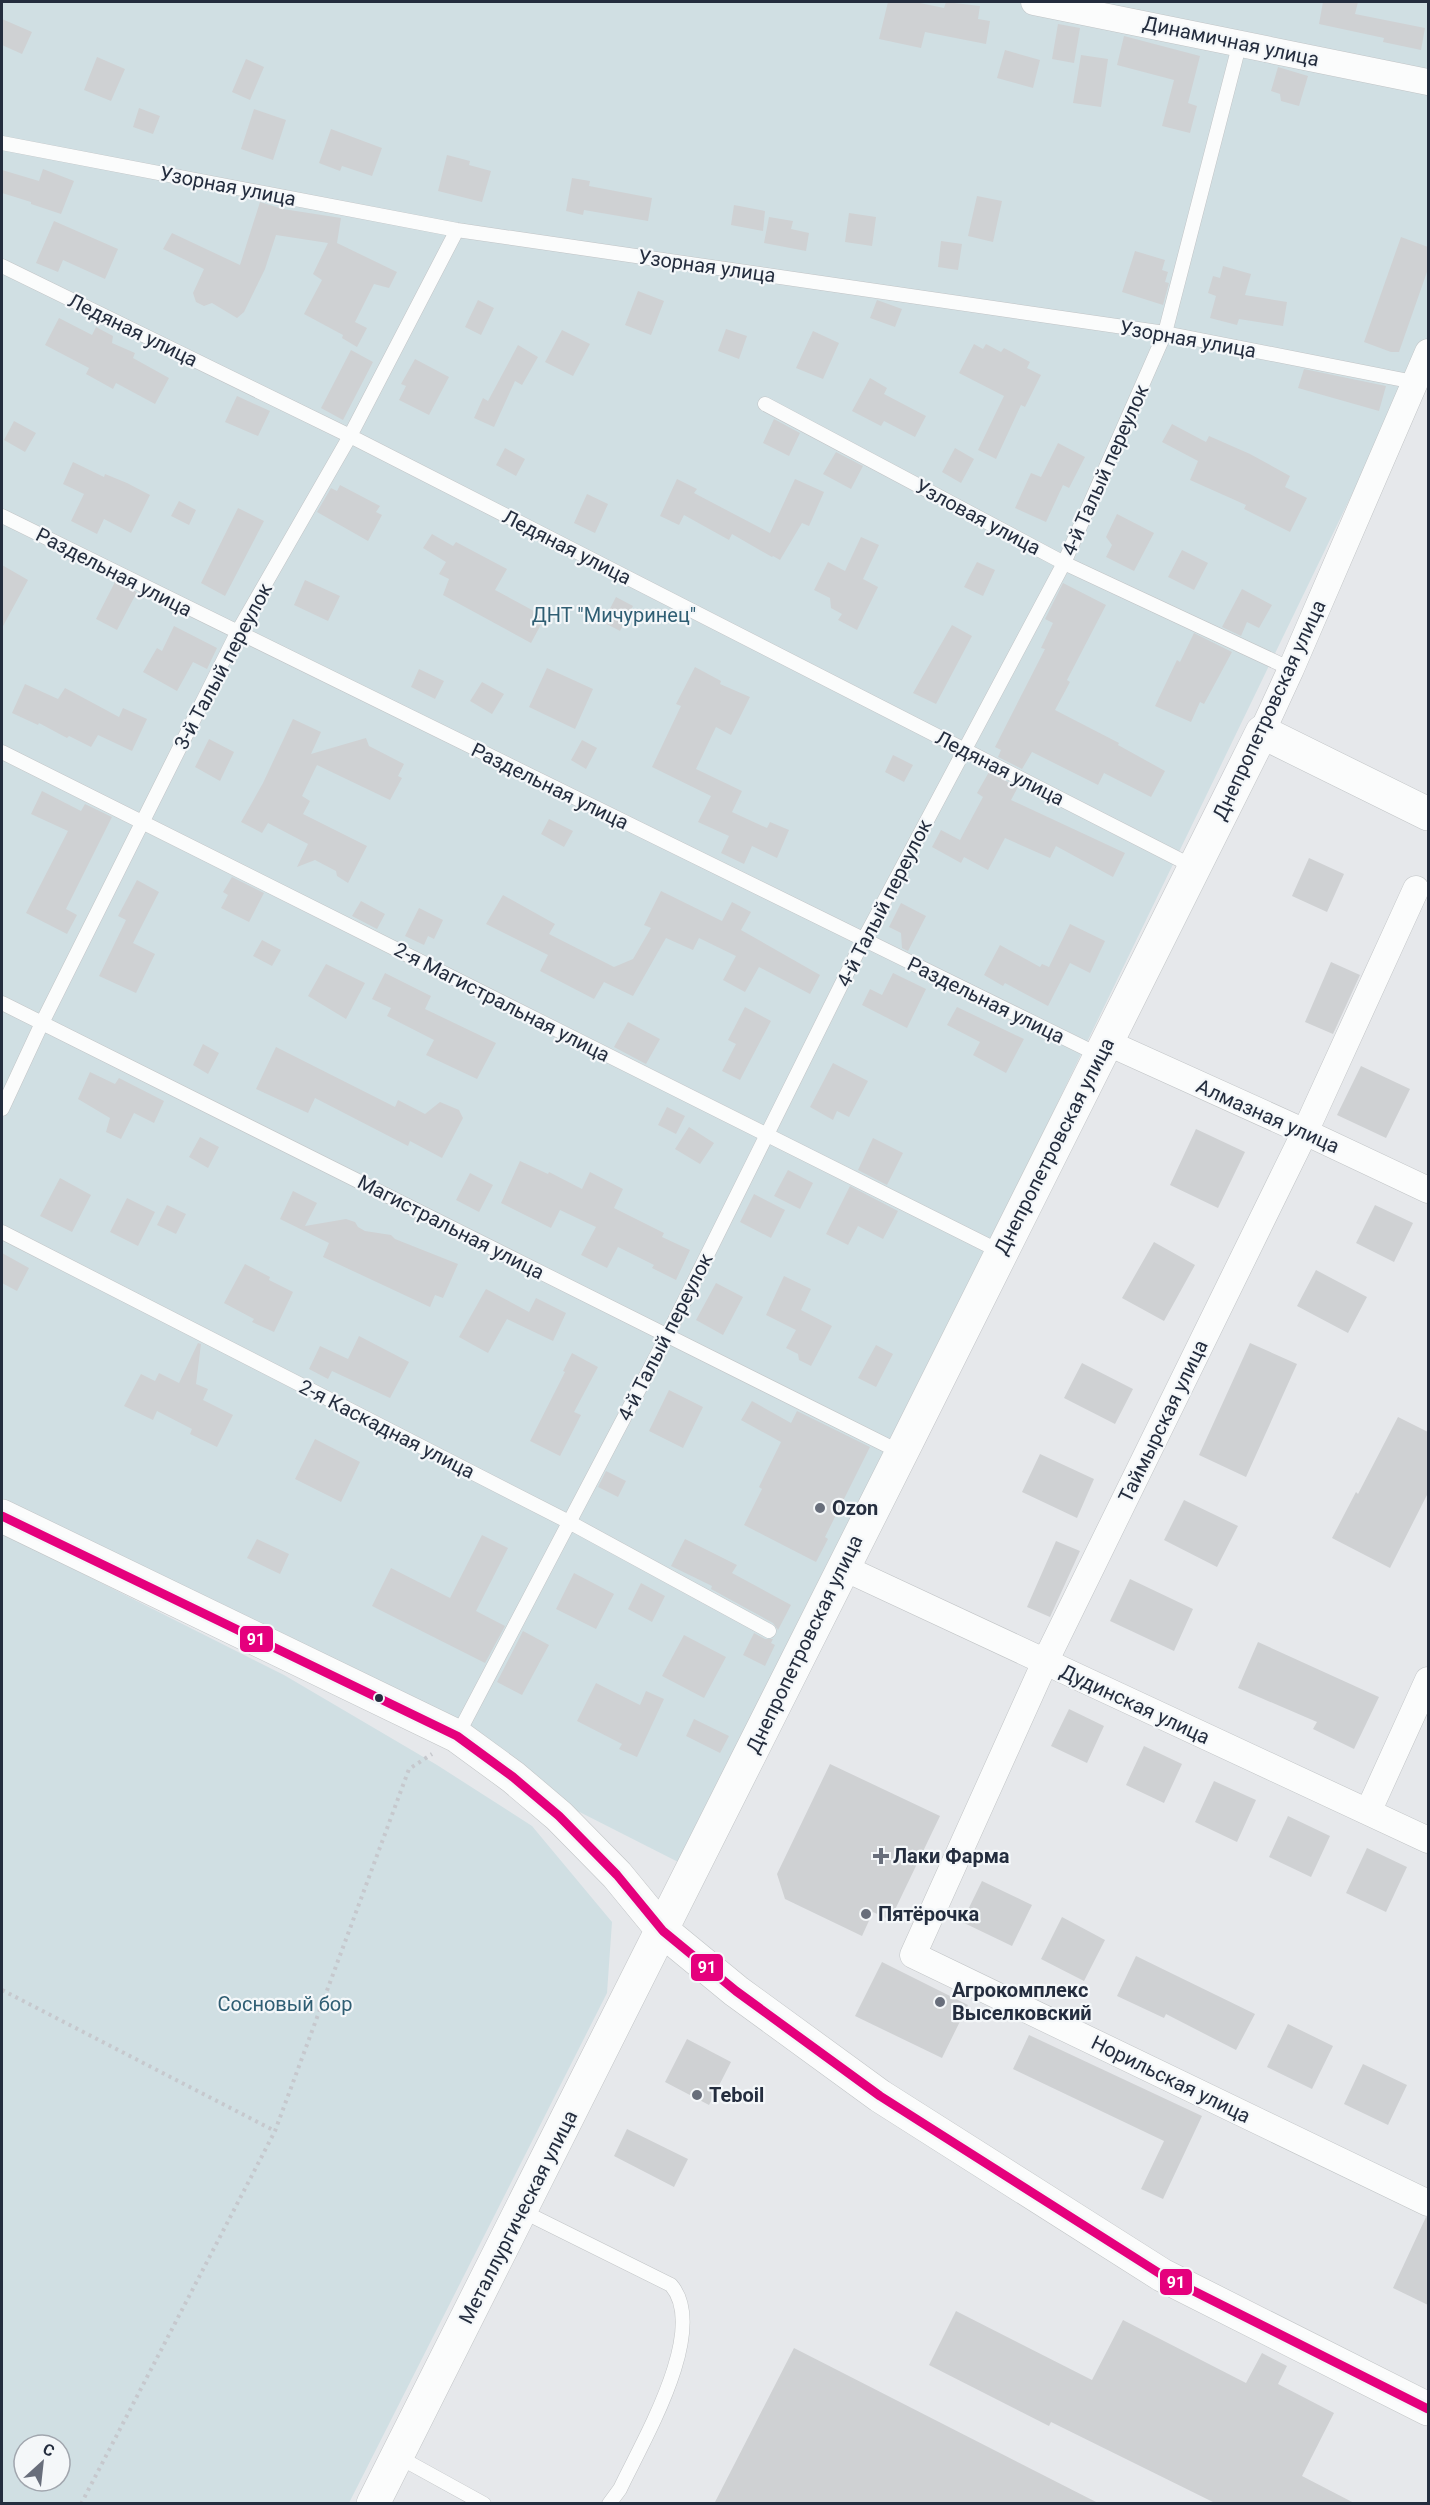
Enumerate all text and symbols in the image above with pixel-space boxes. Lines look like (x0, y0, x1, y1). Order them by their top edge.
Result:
street label: Динамичная улица (1141, 11, 1321, 71)
street label: Узорная улица (158, 161, 298, 211)
street label: Узорная улица (637, 244, 777, 288)
street label: Ледяная улица (64, 288, 202, 372)
street label: Узорная улица (1118, 315, 1258, 363)
street label: 4-й Талый переулок (1056, 381, 1154, 559)
street label: Узловая улица (911, 474, 1045, 560)
street label: Ледяная улица (499, 504, 635, 590)
street label: Раздельная улица (32, 522, 196, 622)
street label: 3-й Талый переулок (169, 579, 277, 753)
street label: Днепропетровская улица (1207, 596, 1331, 824)
park label: ДНТ "Мичуринец" (532, 603, 696, 627)
street label: Ледяная улица (932, 725, 1068, 811)
street label: Раздельная улица (467, 738, 633, 834)
street label: 4-й Талый переулок (831, 815, 937, 991)
street label: 2-я Магистральная улица (390, 937, 614, 1067)
street label: Раздельная улица (903, 952, 1069, 1048)
street label: Днепропетровская улица (989, 1034, 1119, 1258)
street label: Алмазная улица (1193, 1074, 1343, 1158)
street label: Магистральная улица (354, 1170, 548, 1284)
street label: 4-й Талый переулок (612, 1249, 718, 1425)
street label: Таймырская улица (1113, 1336, 1213, 1506)
street label: 2-я Каскадная улица (295, 1374, 479, 1484)
place label: Ozon (832, 1496, 878, 1520)
marker: Ozon (813, 1501, 827, 1515)
street label: Днепропетровская улица (741, 1531, 867, 1757)
line badge: 91 (239, 1625, 274, 1653)
text: 91 (247, 1630, 265, 1649)
street label: Дудинская улица (1056, 1659, 1214, 1749)
unlabelled marker (373, 1692, 385, 1704)
place label: Лаки Фарма (893, 1844, 1010, 1868)
marker: Лаки Фарма (874, 1849, 888, 1863)
place label: Пятёрочка (878, 1902, 980, 1926)
marker: Пятёрочка (859, 1907, 873, 1921)
line badge: 91 (690, 1953, 724, 1982)
text: 91 (698, 1958, 716, 1977)
place label: Агрокомплекс Выселковский (952, 1978, 1092, 2025)
park label: Сосновый бор (218, 1992, 353, 2016)
marker: Агрокомплекс Выселковский (933, 1995, 947, 2009)
street label: Норильская улица (1088, 2030, 1254, 2128)
place label: Teboil (709, 2083, 764, 2107)
marker: Teboil (690, 2088, 704, 2102)
street label: Металлургическая улица (454, 2106, 582, 2328)
line badge: 91 (1159, 2268, 1193, 2296)
text: 91 (1167, 2273, 1185, 2292)
north arrow (12, 2433, 72, 2493)
text: С (40, 2439, 58, 2461)

